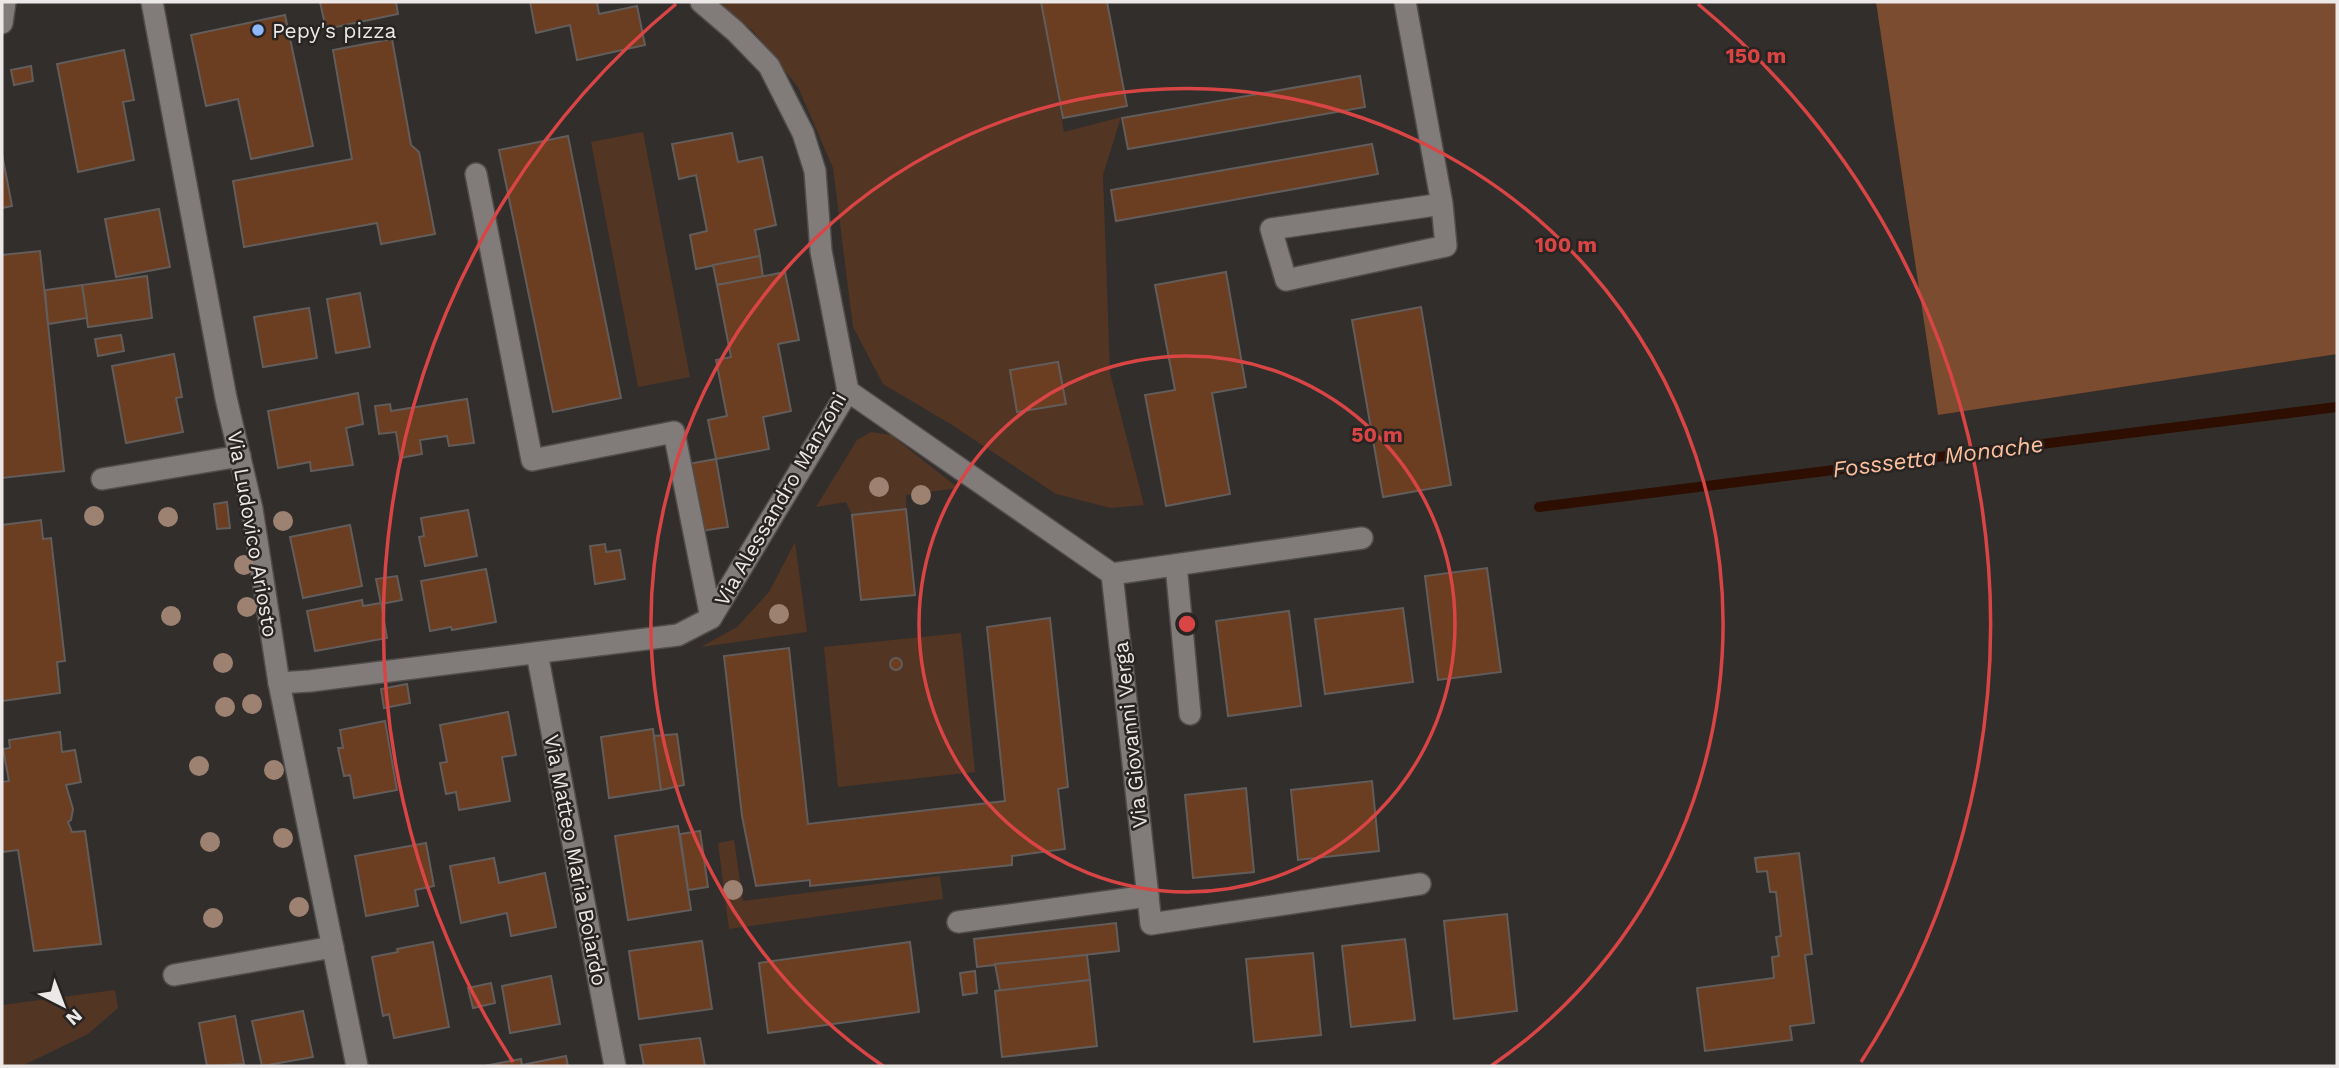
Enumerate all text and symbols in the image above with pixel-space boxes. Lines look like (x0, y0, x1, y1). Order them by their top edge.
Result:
place label: Pepy's pizza (272, 18, 396, 43)
marker: Pepy's pizza (250, 22, 266, 38)
text: 150 m (1726, 43, 1786, 68)
text: 100 m (1535, 232, 1597, 257)
street label: Via Alessandro Manzoni (709, 388, 851, 610)
text: 50 m (1351, 422, 1403, 447)
street label: Via Ludovico Ariosto (223, 429, 283, 639)
water label: Fosssetta Monache (1831, 431, 2045, 483)
centre of rings (1175, 612, 1199, 636)
street label: Via Giovanni Verga (1108, 640, 1152, 830)
street label: Via Matteo Maria Boiardo (539, 732, 613, 988)
north arrow (28, 970, 98, 1040)
text: N (61, 1004, 87, 1031)

